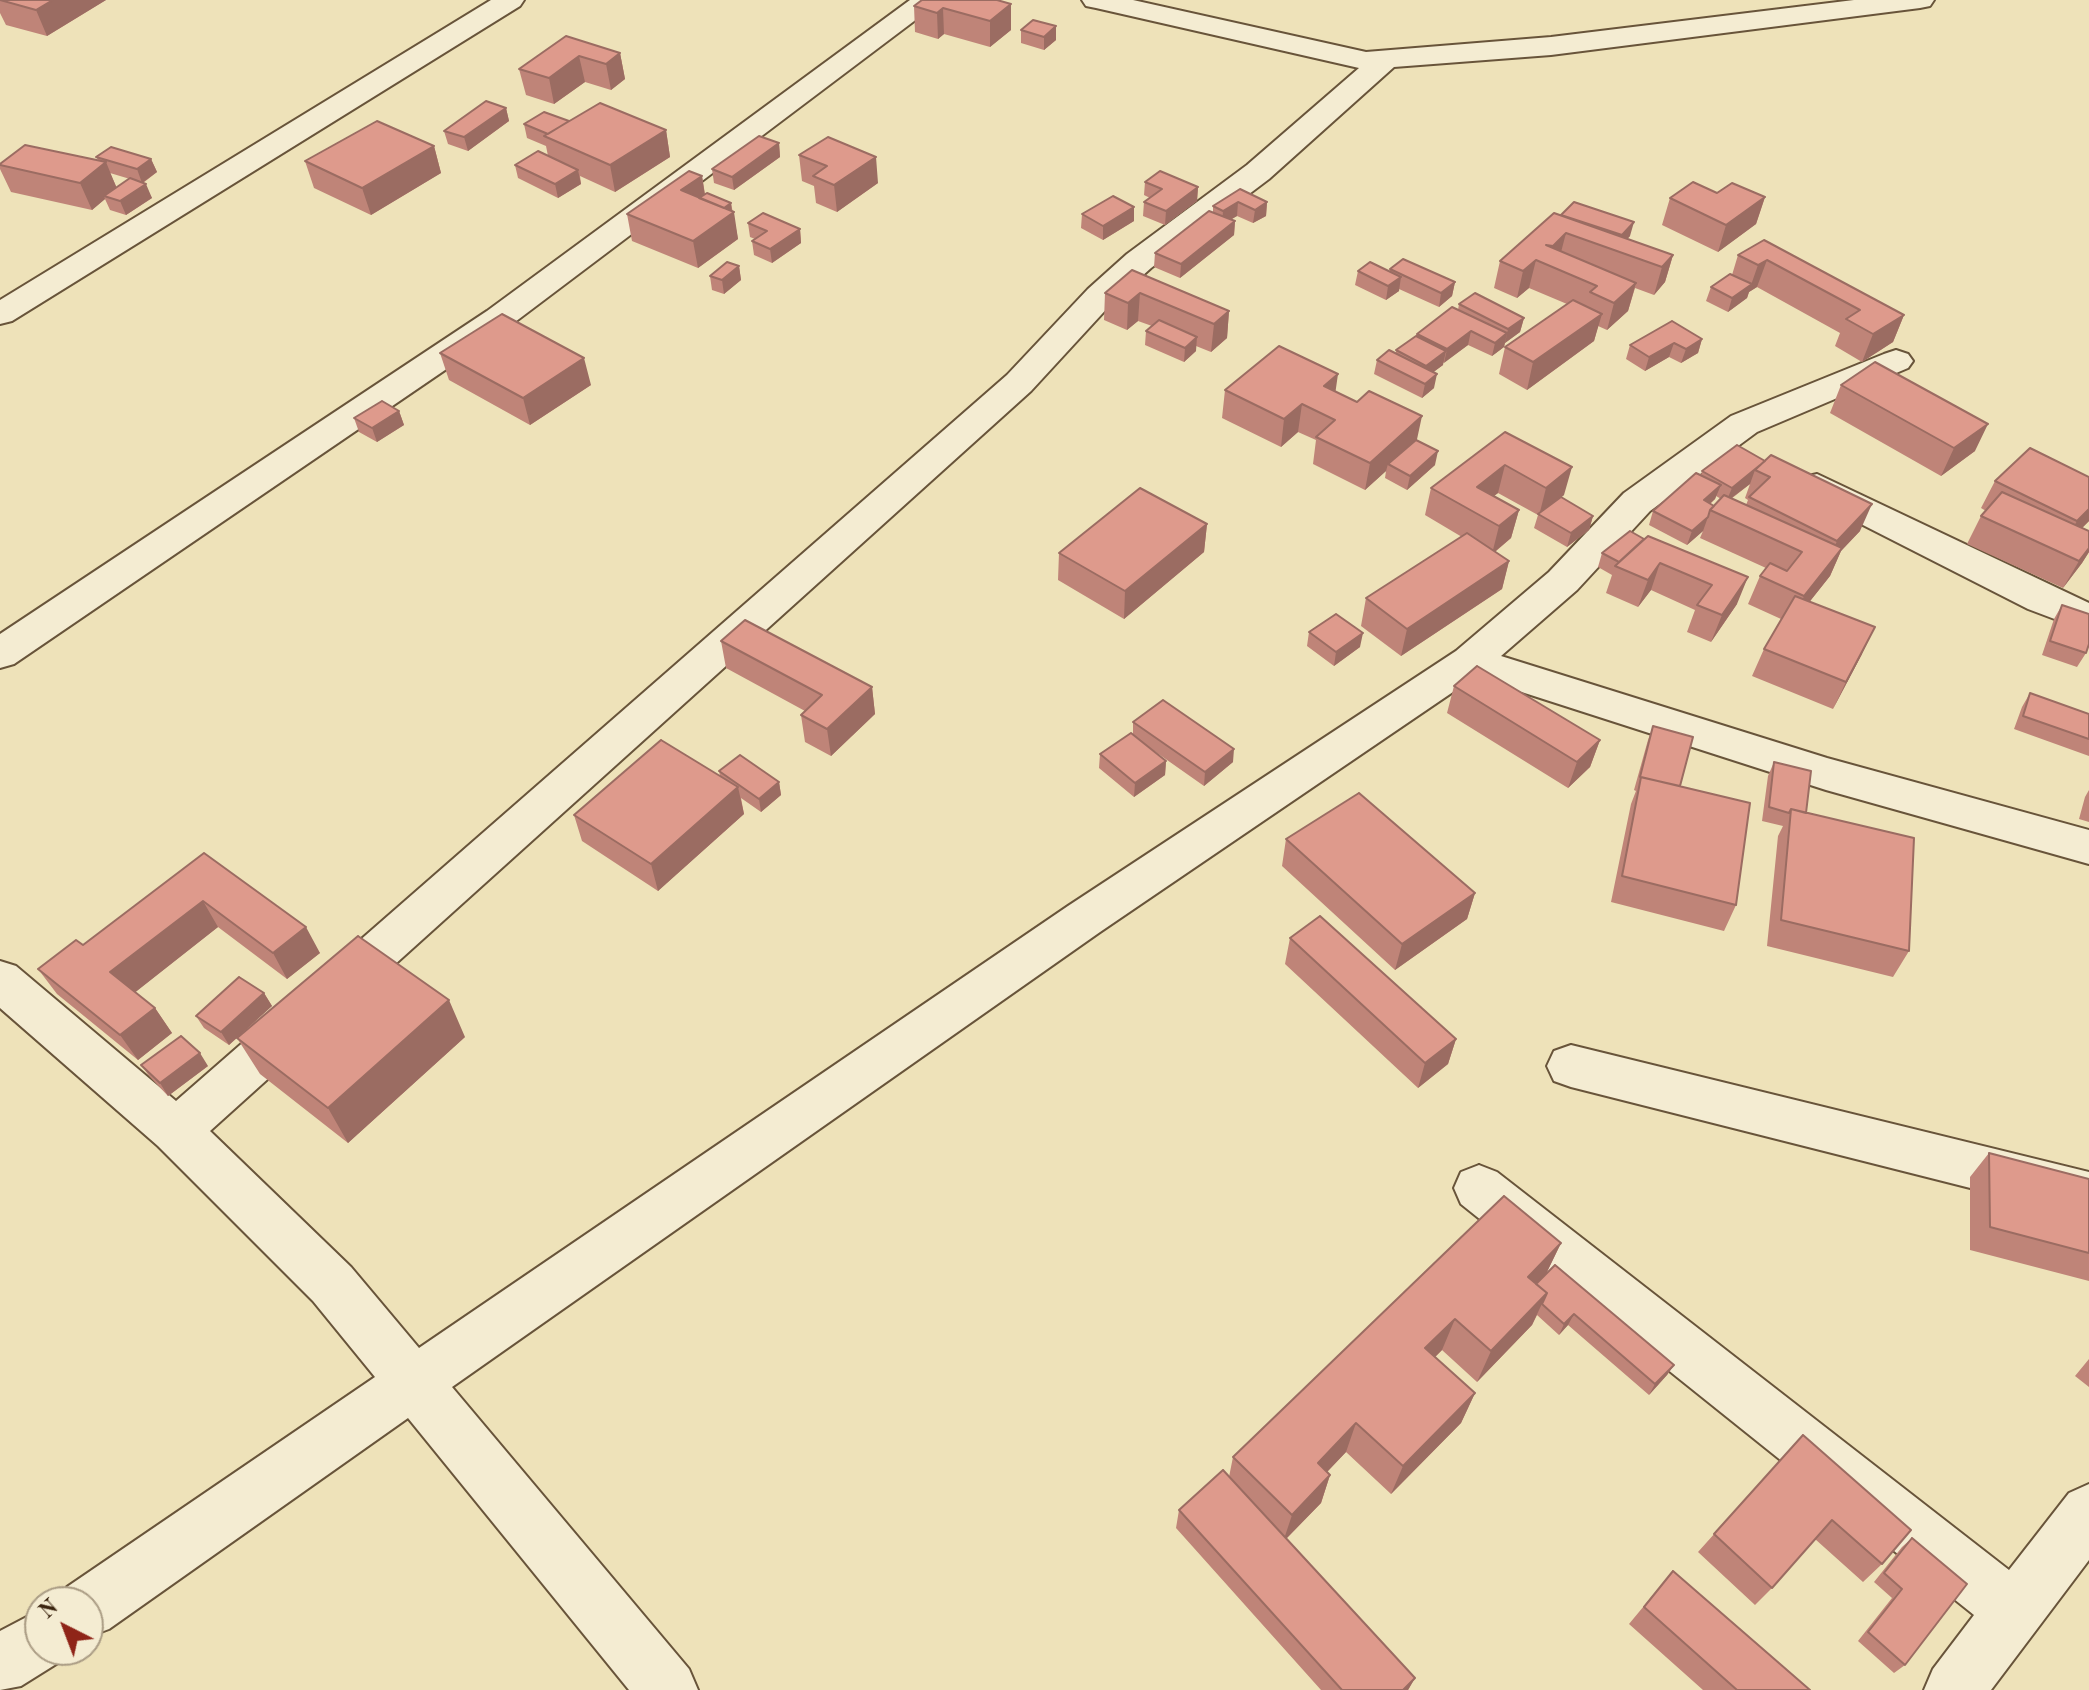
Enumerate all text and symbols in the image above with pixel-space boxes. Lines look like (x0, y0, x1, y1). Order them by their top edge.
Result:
north arrow (24, 1586, 104, 1666)
text: N (36, 1596, 63, 1623)

